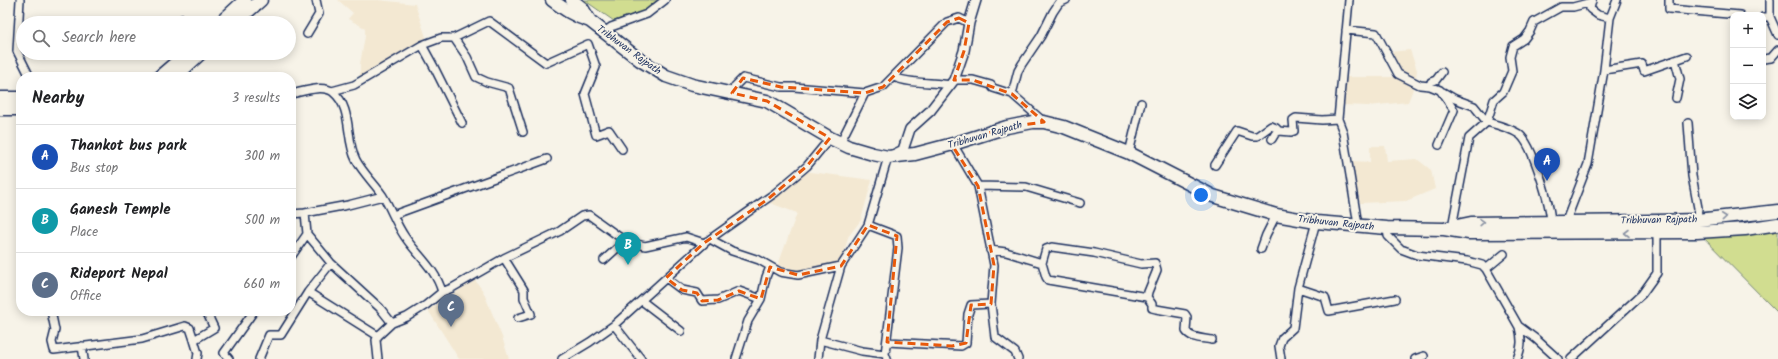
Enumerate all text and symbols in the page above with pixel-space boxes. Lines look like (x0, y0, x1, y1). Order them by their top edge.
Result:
map controls (1730, 12, 1766, 120)
button: + (1730, 12, 1766, 48)
search box (16, 16, 296, 60)
street label: Tribhuvan Rajpath (593, 21, 665, 79)
text: Search here (62, 26, 136, 50)
icon: search (30, 27, 52, 49)
button: − (1730, 48, 1766, 84)
button: layers (1730, 84, 1766, 120)
text: Nearby (32, 85, 84, 112)
text: 3 results (232, 88, 280, 109)
street label: Tribhuvan Rajpath (946, 117, 1024, 153)
text: Thankot bus park (70, 134, 186, 158)
text: A (41, 146, 49, 167)
text: 300 m (244, 146, 280, 167)
pin: A (1534, 148, 1560, 181)
text: Bus stop (70, 158, 118, 179)
your location (1191, 185, 1211, 205)
text: Ganesh Temple (70, 198, 171, 222)
text: B (41, 210, 49, 231)
text: 500 m (244, 210, 280, 231)
street label: Tribhuvan Rajpath (1297, 211, 1375, 235)
street label: Tribhuvan Rajpath (1621, 211, 1697, 229)
one-way arrow (1721, 213, 1727, 222)
one-way arrow (1479, 218, 1485, 226)
text: Place (70, 222, 98, 243)
one-way arrow (1624, 229, 1630, 237)
pin: B (615, 232, 641, 265)
text: Rideport Nepal (70, 262, 168, 286)
text: C (41, 274, 49, 295)
text: 660 m (243, 274, 280, 295)
text: Office (70, 286, 101, 307)
pin: C (438, 294, 464, 327)

